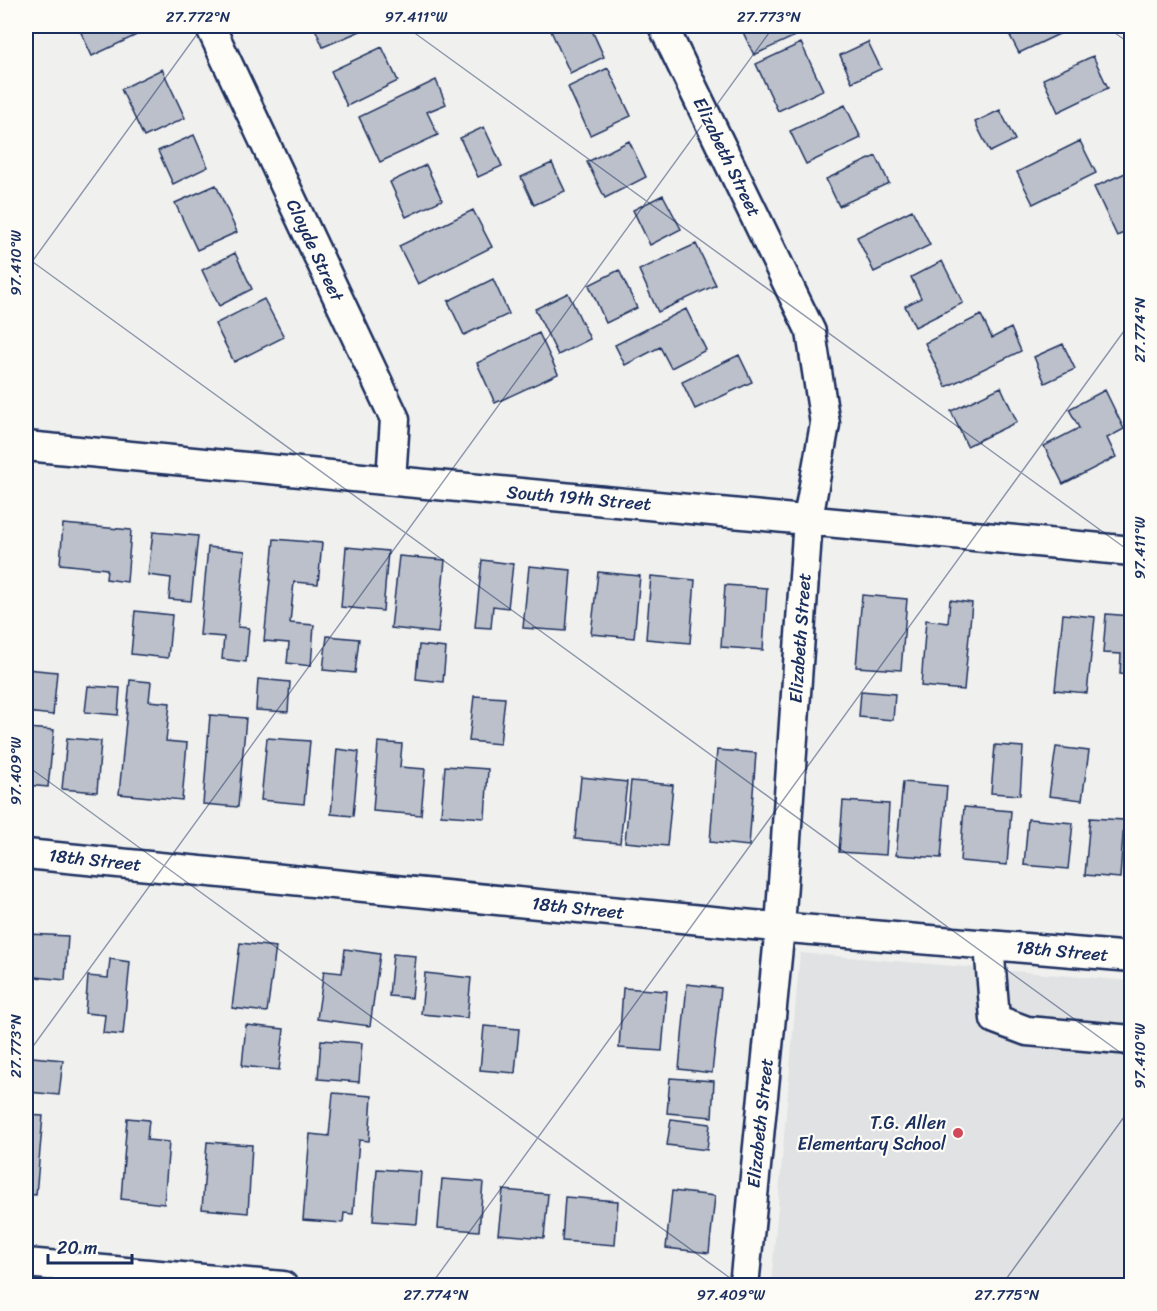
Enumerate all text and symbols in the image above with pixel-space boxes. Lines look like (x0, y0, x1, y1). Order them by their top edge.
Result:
text: 27.772°N (166, 4, 231, 30)
text: 97.411°W (385, 4, 448, 30)
text: 27.773°N (737, 4, 802, 30)
street label: Elizabeth Street (684, 91, 770, 223)
street label: Cloyde Street (277, 193, 353, 307)
text: 97.410°W (3, 230, 29, 296)
text: 27.774°N (1127, 297, 1153, 363)
street label: South 19th Street (505, 476, 653, 520)
text: 97.411°W (1127, 516, 1153, 579)
street label: Elizabeth Street (779, 572, 821, 704)
text: 97.409°W (3, 736, 29, 805)
street label: 18th Street (47, 839, 143, 881)
street label: 18th Street (530, 887, 626, 929)
street label: 18th Street (1014, 931, 1110, 971)
text: 27.773°N (3, 1013, 29, 1078)
text: 97.410°W (1127, 1023, 1153, 1089)
street label: Elizabeth Street (737, 1056, 783, 1189)
place label: T.G. Allen Elementary School (797, 1107, 947, 1160)
marker: T.G. Allen Elementary School (951, 1126, 965, 1140)
scale bar (48, 1227, 132, 1265)
text: 20 m (57, 1232, 97, 1264)
text: 27.774°N (403, 1282, 469, 1308)
text: 97.409°W (697, 1282, 766, 1308)
text: 27.775°N (975, 1282, 1040, 1308)

